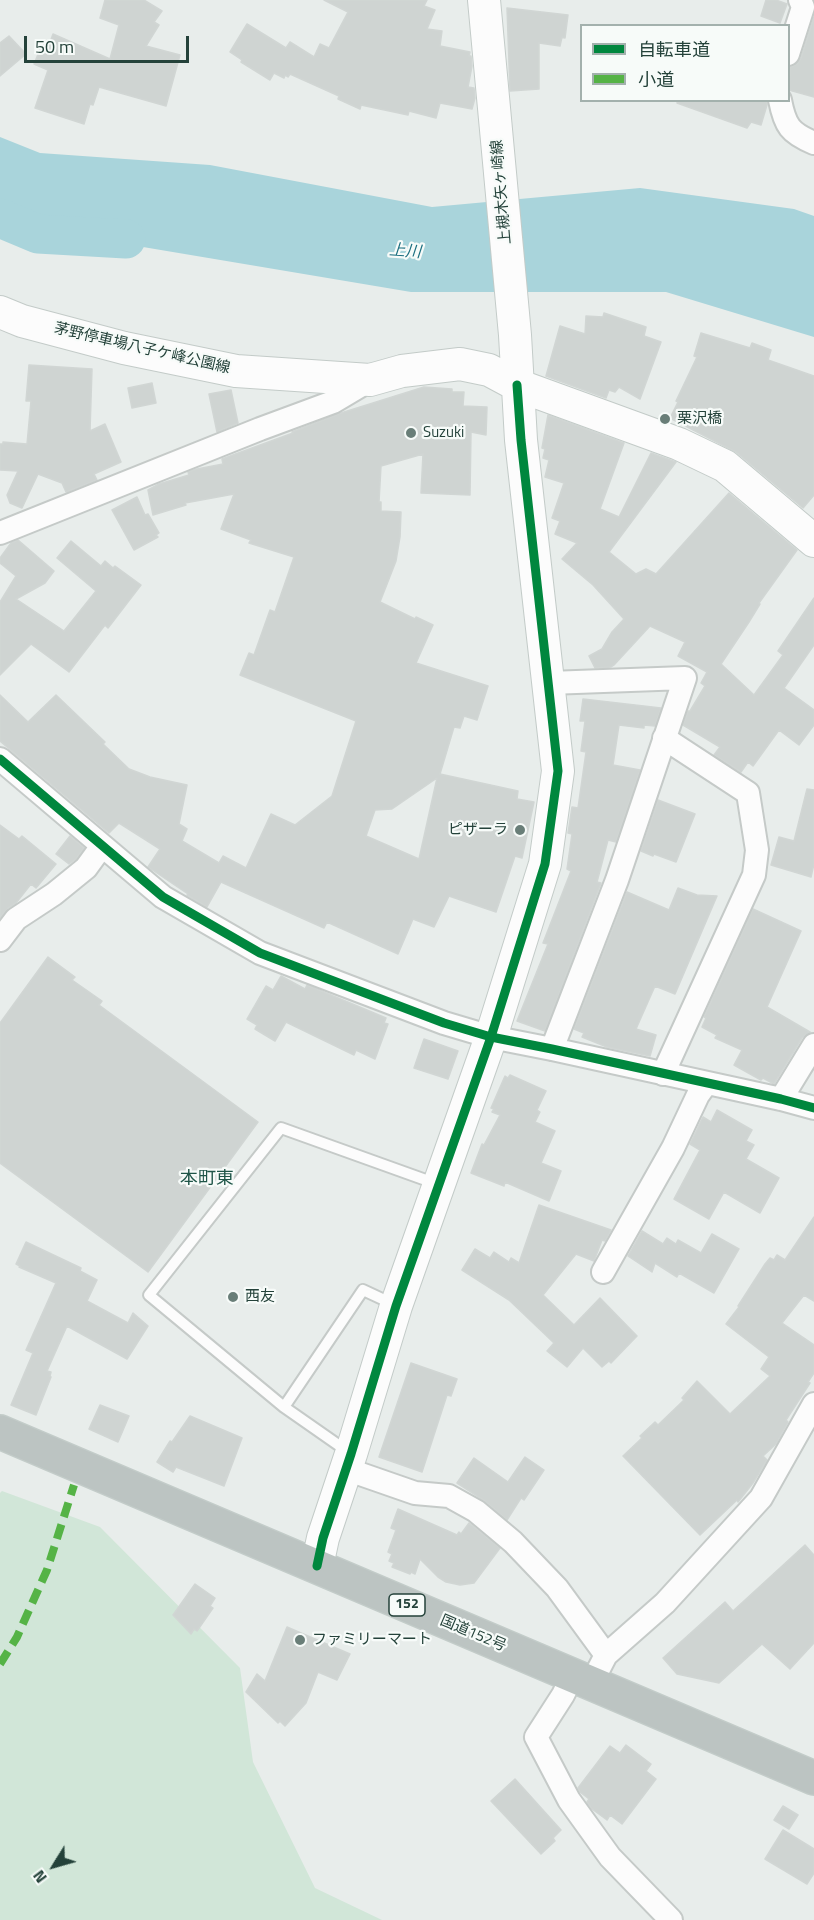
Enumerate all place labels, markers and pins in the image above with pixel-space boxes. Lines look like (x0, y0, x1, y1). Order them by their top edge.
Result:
place label: 栗沢橋 (677, 410, 722, 428)
marker: 栗沢橋 (658, 412, 672, 426)
place label: Suzuki (423, 424, 464, 442)
marker: Suzuki (404, 426, 418, 440)
place label: ピザーラ (448, 821, 508, 839)
marker: ピザーラ (513, 823, 527, 837)
place label: 西友 (245, 1288, 275, 1306)
marker: 西友 (226, 1290, 240, 1304)
place label: ファミリーマート (312, 1631, 432, 1649)
marker: ファミリーマート (293, 1633, 307, 1647)

